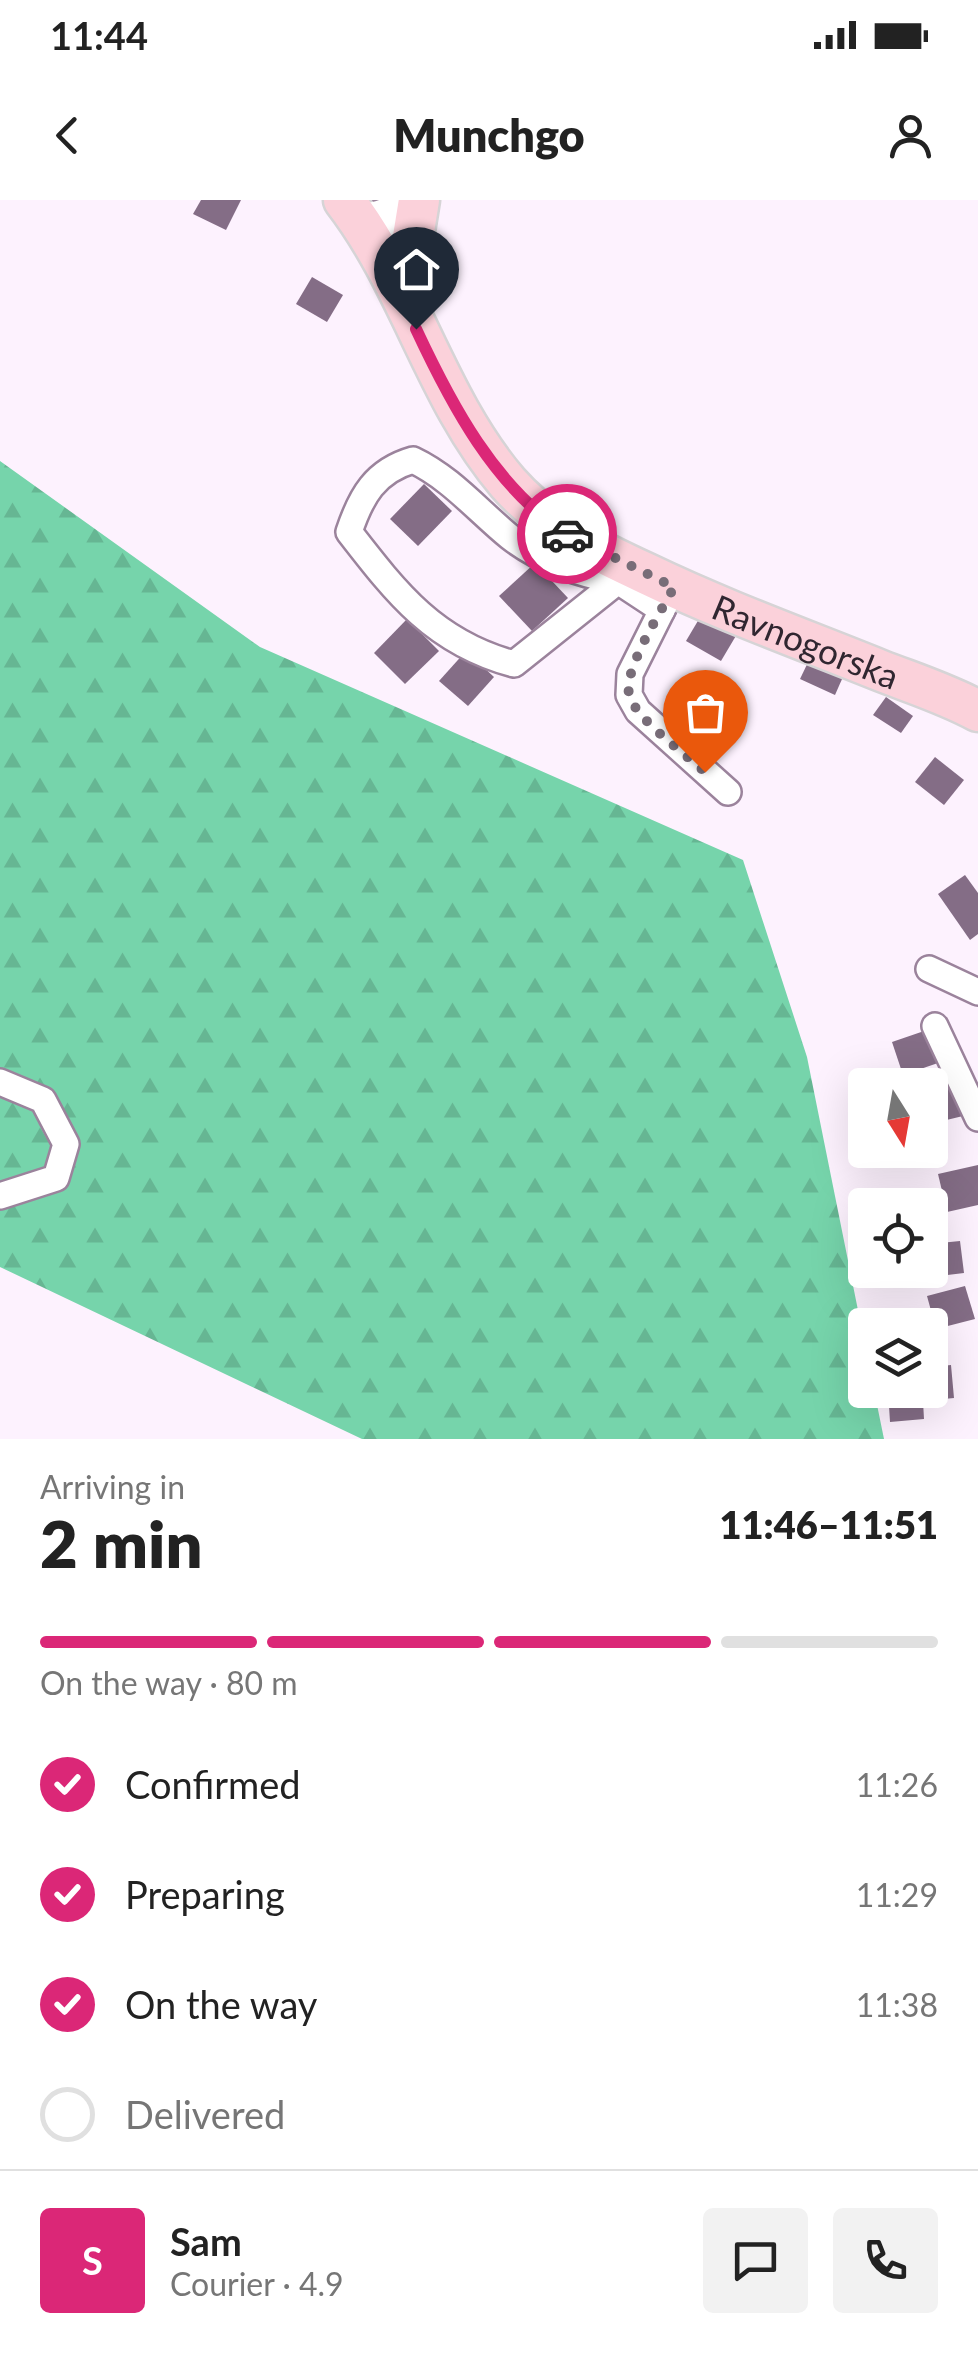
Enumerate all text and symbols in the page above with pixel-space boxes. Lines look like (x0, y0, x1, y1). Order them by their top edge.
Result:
text: 11:44 (50, 12, 148, 58)
icon: back (40, 108, 95, 163)
text: Munchgo (393, 108, 585, 162)
icon: person (883, 108, 938, 163)
pin (374, 227, 459, 330)
icon: home (389, 242, 444, 297)
courier (517, 484, 617, 584)
icon: car (540, 507, 595, 562)
street label: Ravnogorska (707, 585, 905, 697)
pin (663, 670, 748, 773)
icon: bag (678, 685, 733, 740)
north arrow (848, 1068, 948, 1168)
map controls (848, 1068, 948, 1408)
button: locate (848, 1188, 948, 1288)
button: layers (848, 1308, 948, 1408)
text: Arriving in (40, 1467, 185, 1506)
text: 11:46–11:51 (719, 1501, 938, 1547)
text: 2 min (40, 1504, 202, 1582)
text: On the way · 80 m (40, 1663, 298, 1702)
icon: check (40, 1757, 95, 1812)
text: Confirmed (125, 1761, 301, 1807)
text: 11:26 (856, 1765, 938, 1804)
icon: check (40, 1867, 95, 1922)
text: Preparing (125, 1871, 285, 1917)
text: 11:29 (856, 1875, 938, 1914)
icon: check (40, 1977, 95, 2032)
text: On the way (125, 1981, 317, 2027)
text: 11:38 (856, 1985, 938, 2024)
text: Delivered (125, 2091, 285, 2137)
button: chat (703, 2208, 808, 2313)
button: phone (833, 2208, 938, 2313)
text: Sam (170, 2218, 242, 2264)
text: S (82, 2237, 103, 2283)
text: Courier · 4.9 (170, 2264, 344, 2303)

